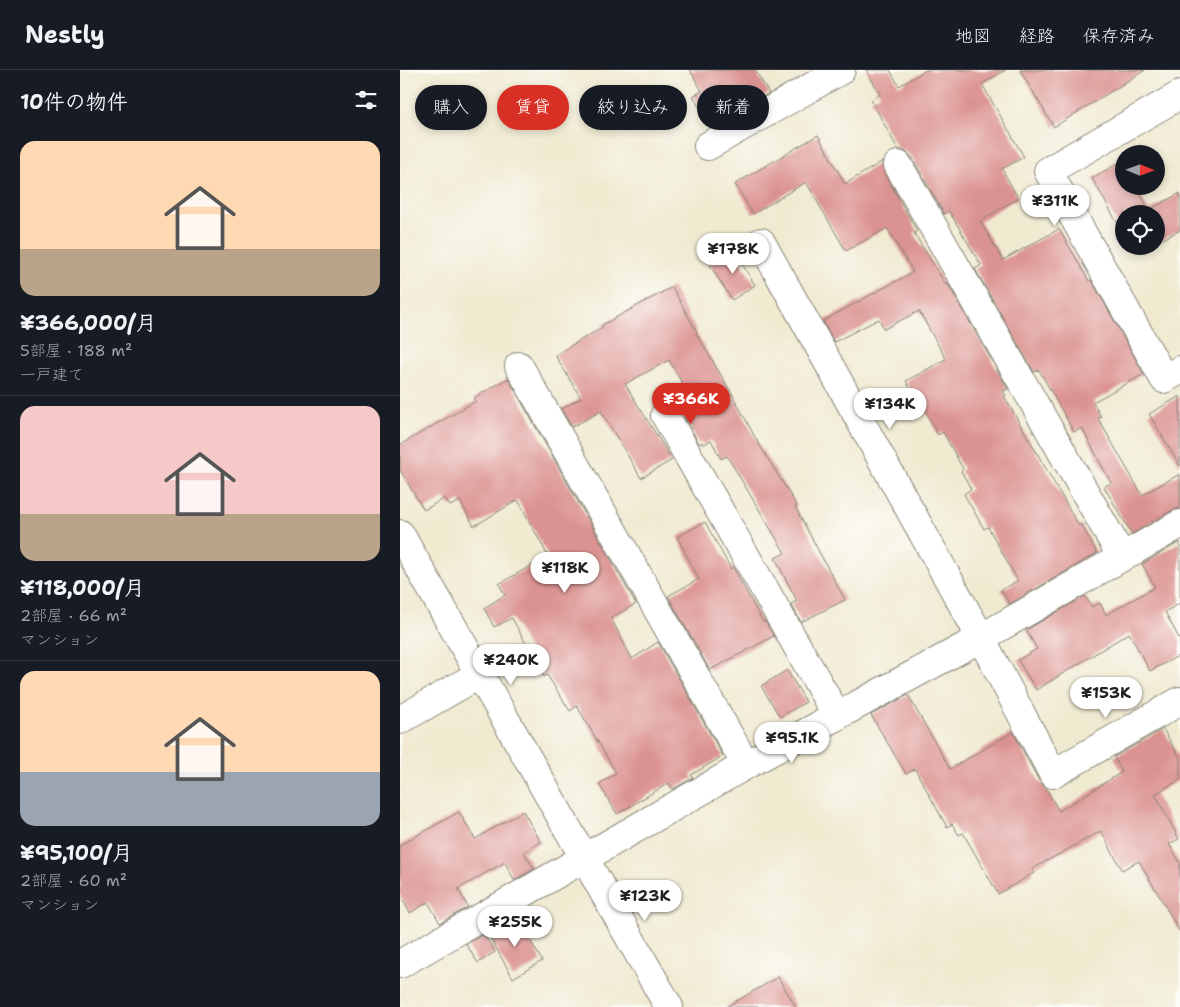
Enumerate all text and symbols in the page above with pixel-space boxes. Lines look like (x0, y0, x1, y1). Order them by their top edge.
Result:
text: Nestly (25, 19, 105, 51)
text: 地図 (955, 24, 991, 48)
text: 経路 (1019, 24, 1055, 48)
text: 保存済み (1083, 24, 1155, 48)
chip: 購入 (415, 85, 487, 130)
chip: 賃貸 (497, 85, 569, 130)
chip: 絞り込み (579, 85, 687, 130)
chip: 新着 (697, 85, 769, 130)
icon: filters (352, 86, 380, 114)
text: 10件の物件 (20, 88, 128, 116)
north arrow (1115, 145, 1165, 195)
map controls (1115, 145, 1165, 255)
icon: home (155, 173, 245, 263)
pin: ¥311K (1020, 184, 1090, 227)
text: ¥311K (1032, 190, 1078, 211)
button: locate (1115, 205, 1165, 255)
pin: ¥178K (698, 232, 768, 275)
text: ¥178K (707, 238, 759, 259)
text: ¥366,000/月 (20, 309, 156, 337)
text: 5部屋 · 188 m² (20, 340, 132, 361)
text: 一戸建て (20, 364, 84, 385)
pin: ¥366K (656, 382, 726, 425)
text: ¥366K (663, 388, 719, 409)
pin: ¥134K (855, 388, 925, 430)
text: ¥134K (865, 393, 915, 414)
icon: home (155, 439, 245, 529)
pin: ¥118K (530, 552, 600, 594)
text: ¥118K (541, 557, 589, 578)
text: ¥118,000/月 (20, 574, 145, 602)
text: 2部屋 · 66 m² (20, 605, 127, 626)
text: マンション (20, 629, 99, 650)
pin: ¥240K (476, 644, 546, 686)
text: ¥240K (483, 649, 539, 670)
pin: ¥153K (1071, 676, 1141, 719)
text: ¥153K (1081, 682, 1131, 703)
icon: home (155, 704, 245, 794)
pin: ¥95.1K (751, 722, 833, 764)
text: ¥95.1K (765, 727, 819, 748)
text: ¥95,100/月 (20, 839, 133, 867)
text: 2部屋 · 60 m² (20, 870, 127, 891)
pin: ¥123K (610, 880, 680, 922)
text: ¥123K (620, 885, 670, 906)
text: マンション (20, 894, 99, 915)
pin: ¥255K (480, 906, 550, 948)
text: ¥255K (488, 911, 542, 932)

